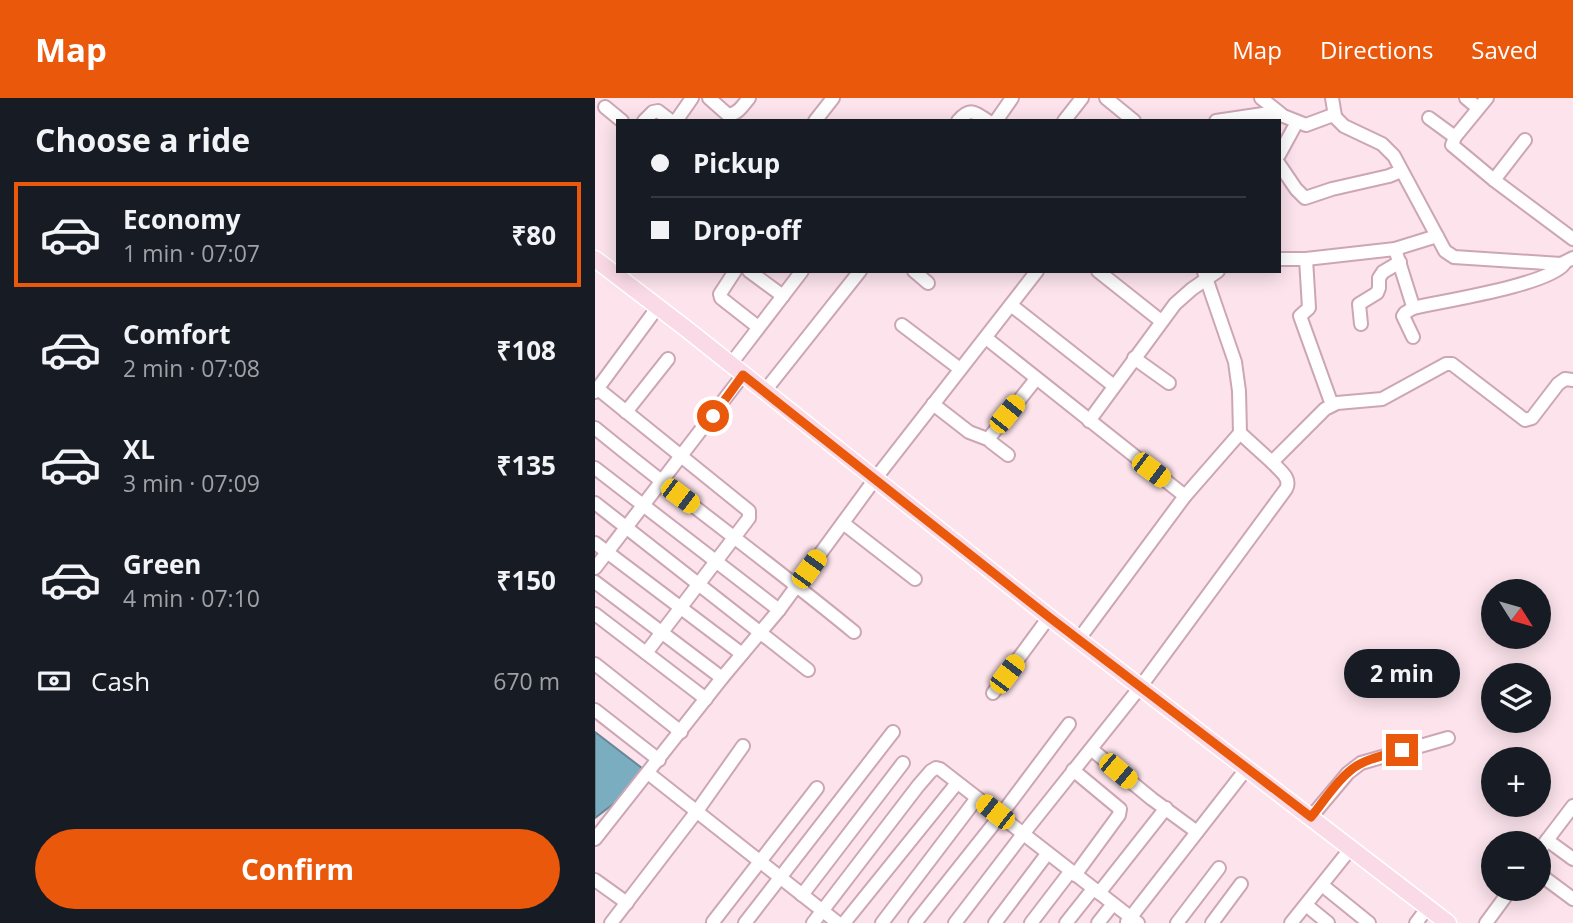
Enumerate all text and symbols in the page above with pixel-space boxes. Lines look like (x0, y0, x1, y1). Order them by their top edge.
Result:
text: Map (35, 27, 107, 72)
text: Map (1232, 33, 1282, 66)
text: Directions (1320, 33, 1433, 66)
text: Saved (1471, 33, 1538, 66)
text: Choose a ride (35, 118, 250, 161)
text: Pickup (693, 145, 780, 181)
text: Economy (123, 201, 241, 237)
icon: car (39, 203, 102, 266)
text: Drop-off (693, 212, 801, 248)
text: ₹80 (511, 217, 556, 253)
text: 1 min · 07:07 (123, 237, 260, 269)
text: Comfort (123, 316, 230, 352)
icon: car (39, 318, 102, 381)
text: ₹108 (497, 332, 556, 368)
text: 2 min · 07:08 (123, 352, 260, 384)
car (986, 391, 1029, 437)
route start (697, 400, 729, 432)
text: XL (123, 431, 155, 467)
icon: car (39, 433, 102, 496)
text: ₹135 (497, 447, 556, 483)
car (1128, 449, 1175, 491)
text: 3 min · 07:09 (123, 467, 260, 499)
car (657, 475, 704, 517)
text: Green (123, 546, 201, 582)
car (789, 546, 830, 592)
icon: car (39, 548, 102, 611)
text: ₹150 (497, 562, 556, 598)
north arrow (1481, 579, 1551, 649)
map controls (1481, 579, 1551, 901)
text: 4 min · 07:10 (123, 582, 260, 614)
callout: 2 min (1344, 648, 1460, 698)
car (986, 651, 1029, 697)
text: 2 min (1370, 657, 1434, 689)
icon: cash (35, 662, 73, 700)
text: Cash (91, 663, 150, 699)
button: layers (1481, 663, 1551, 733)
text: 670 m (493, 665, 560, 697)
route end (1386, 734, 1418, 766)
button: + (1481, 747, 1551, 817)
car (1096, 749, 1141, 793)
car (972, 791, 1019, 833)
button: Confirm (35, 829, 560, 909)
button: − (1481, 831, 1551, 901)

